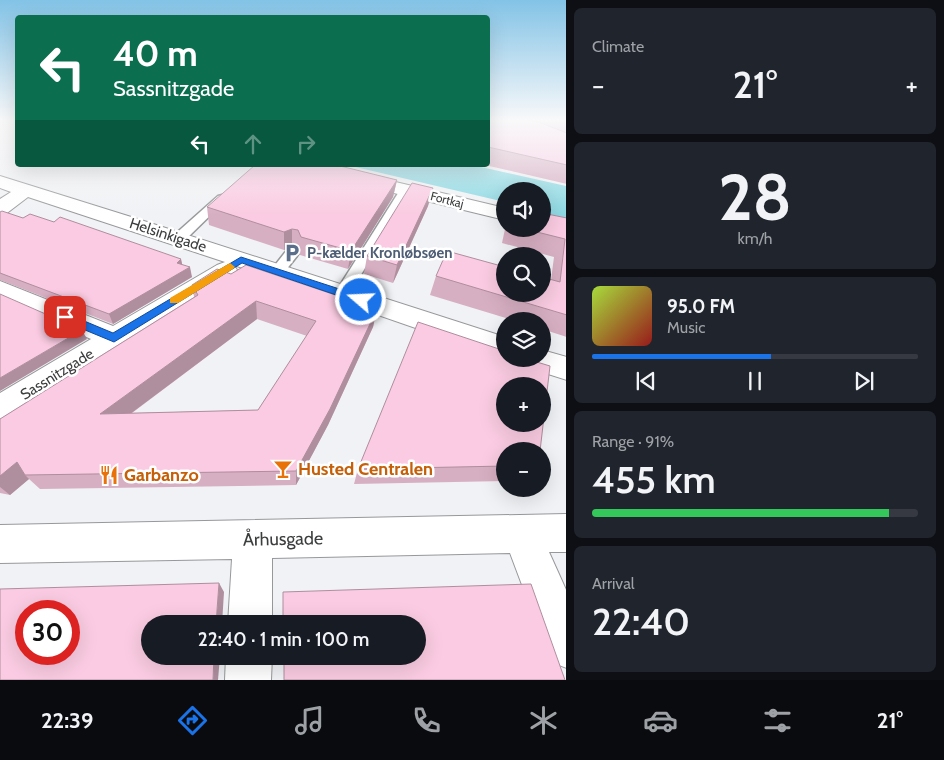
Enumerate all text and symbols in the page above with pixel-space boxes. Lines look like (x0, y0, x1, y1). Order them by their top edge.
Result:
text: 40 m (113, 32, 198, 75)
icon: left (30, 35, 95, 100)
text: Climate (592, 37, 644, 56)
text: 21° (733, 61, 777, 108)
text: − (592, 68, 604, 102)
text: + (906, 68, 918, 102)
text: Sassnitzgade (113, 75, 234, 102)
icon: left (186, 130, 214, 158)
icon: ahead (239, 130, 267, 158)
icon: right (292, 130, 320, 158)
text: 28 (718, 157, 792, 236)
map controls (496, 182, 551, 497)
button: sound (496, 182, 551, 237)
street label: Fortkaj (429, 188, 465, 211)
street label: Helsinkigade (127, 214, 209, 256)
text: km/h (737, 229, 773, 248)
parking icon: P-kælder Kronløbsøen (281, 242, 303, 264)
place label: P-kælder Kronløbsøen (307, 244, 453, 262)
button: search (496, 247, 551, 302)
position arrow (334, 273, 386, 325)
text: 95.0 FM (667, 295, 735, 318)
pin (44, 296, 86, 338)
icon: arrive (51, 303, 79, 331)
button: layers (496, 312, 551, 367)
text: Music (667, 318, 705, 337)
street label: Sassnitzgade (17, 344, 97, 404)
icon: previous (632, 367, 660, 395)
icon: pause (741, 367, 769, 395)
icon: next (850, 367, 878, 395)
button: + (496, 377, 551, 432)
text: Range · 91% (592, 432, 674, 451)
button: − (496, 442, 551, 497)
text: 455 km (592, 456, 716, 503)
bar icon: Husted Centralen (272, 458, 294, 480)
place label: Husted Centralen (298, 458, 433, 480)
restaurant icon: Garbanzo (98, 464, 120, 486)
place label: Garbanzo (124, 464, 199, 486)
street label: Århusgade (243, 527, 323, 551)
text: Arrival (592, 574, 635, 593)
text: 22:40 (592, 598, 690, 645)
speed limit sign: 30 (15, 600, 80, 665)
text: 22:40 · 1 min · 100 m (198, 628, 369, 651)
icon: directions (175, 703, 210, 738)
icon: music (292, 703, 327, 738)
icon: phone (409, 703, 444, 738)
icon: climate (526, 703, 561, 738)
icon: car (643, 703, 678, 738)
icon: filters (760, 703, 795, 738)
text: 22:39 (41, 707, 93, 734)
text: 21° (877, 707, 903, 734)

